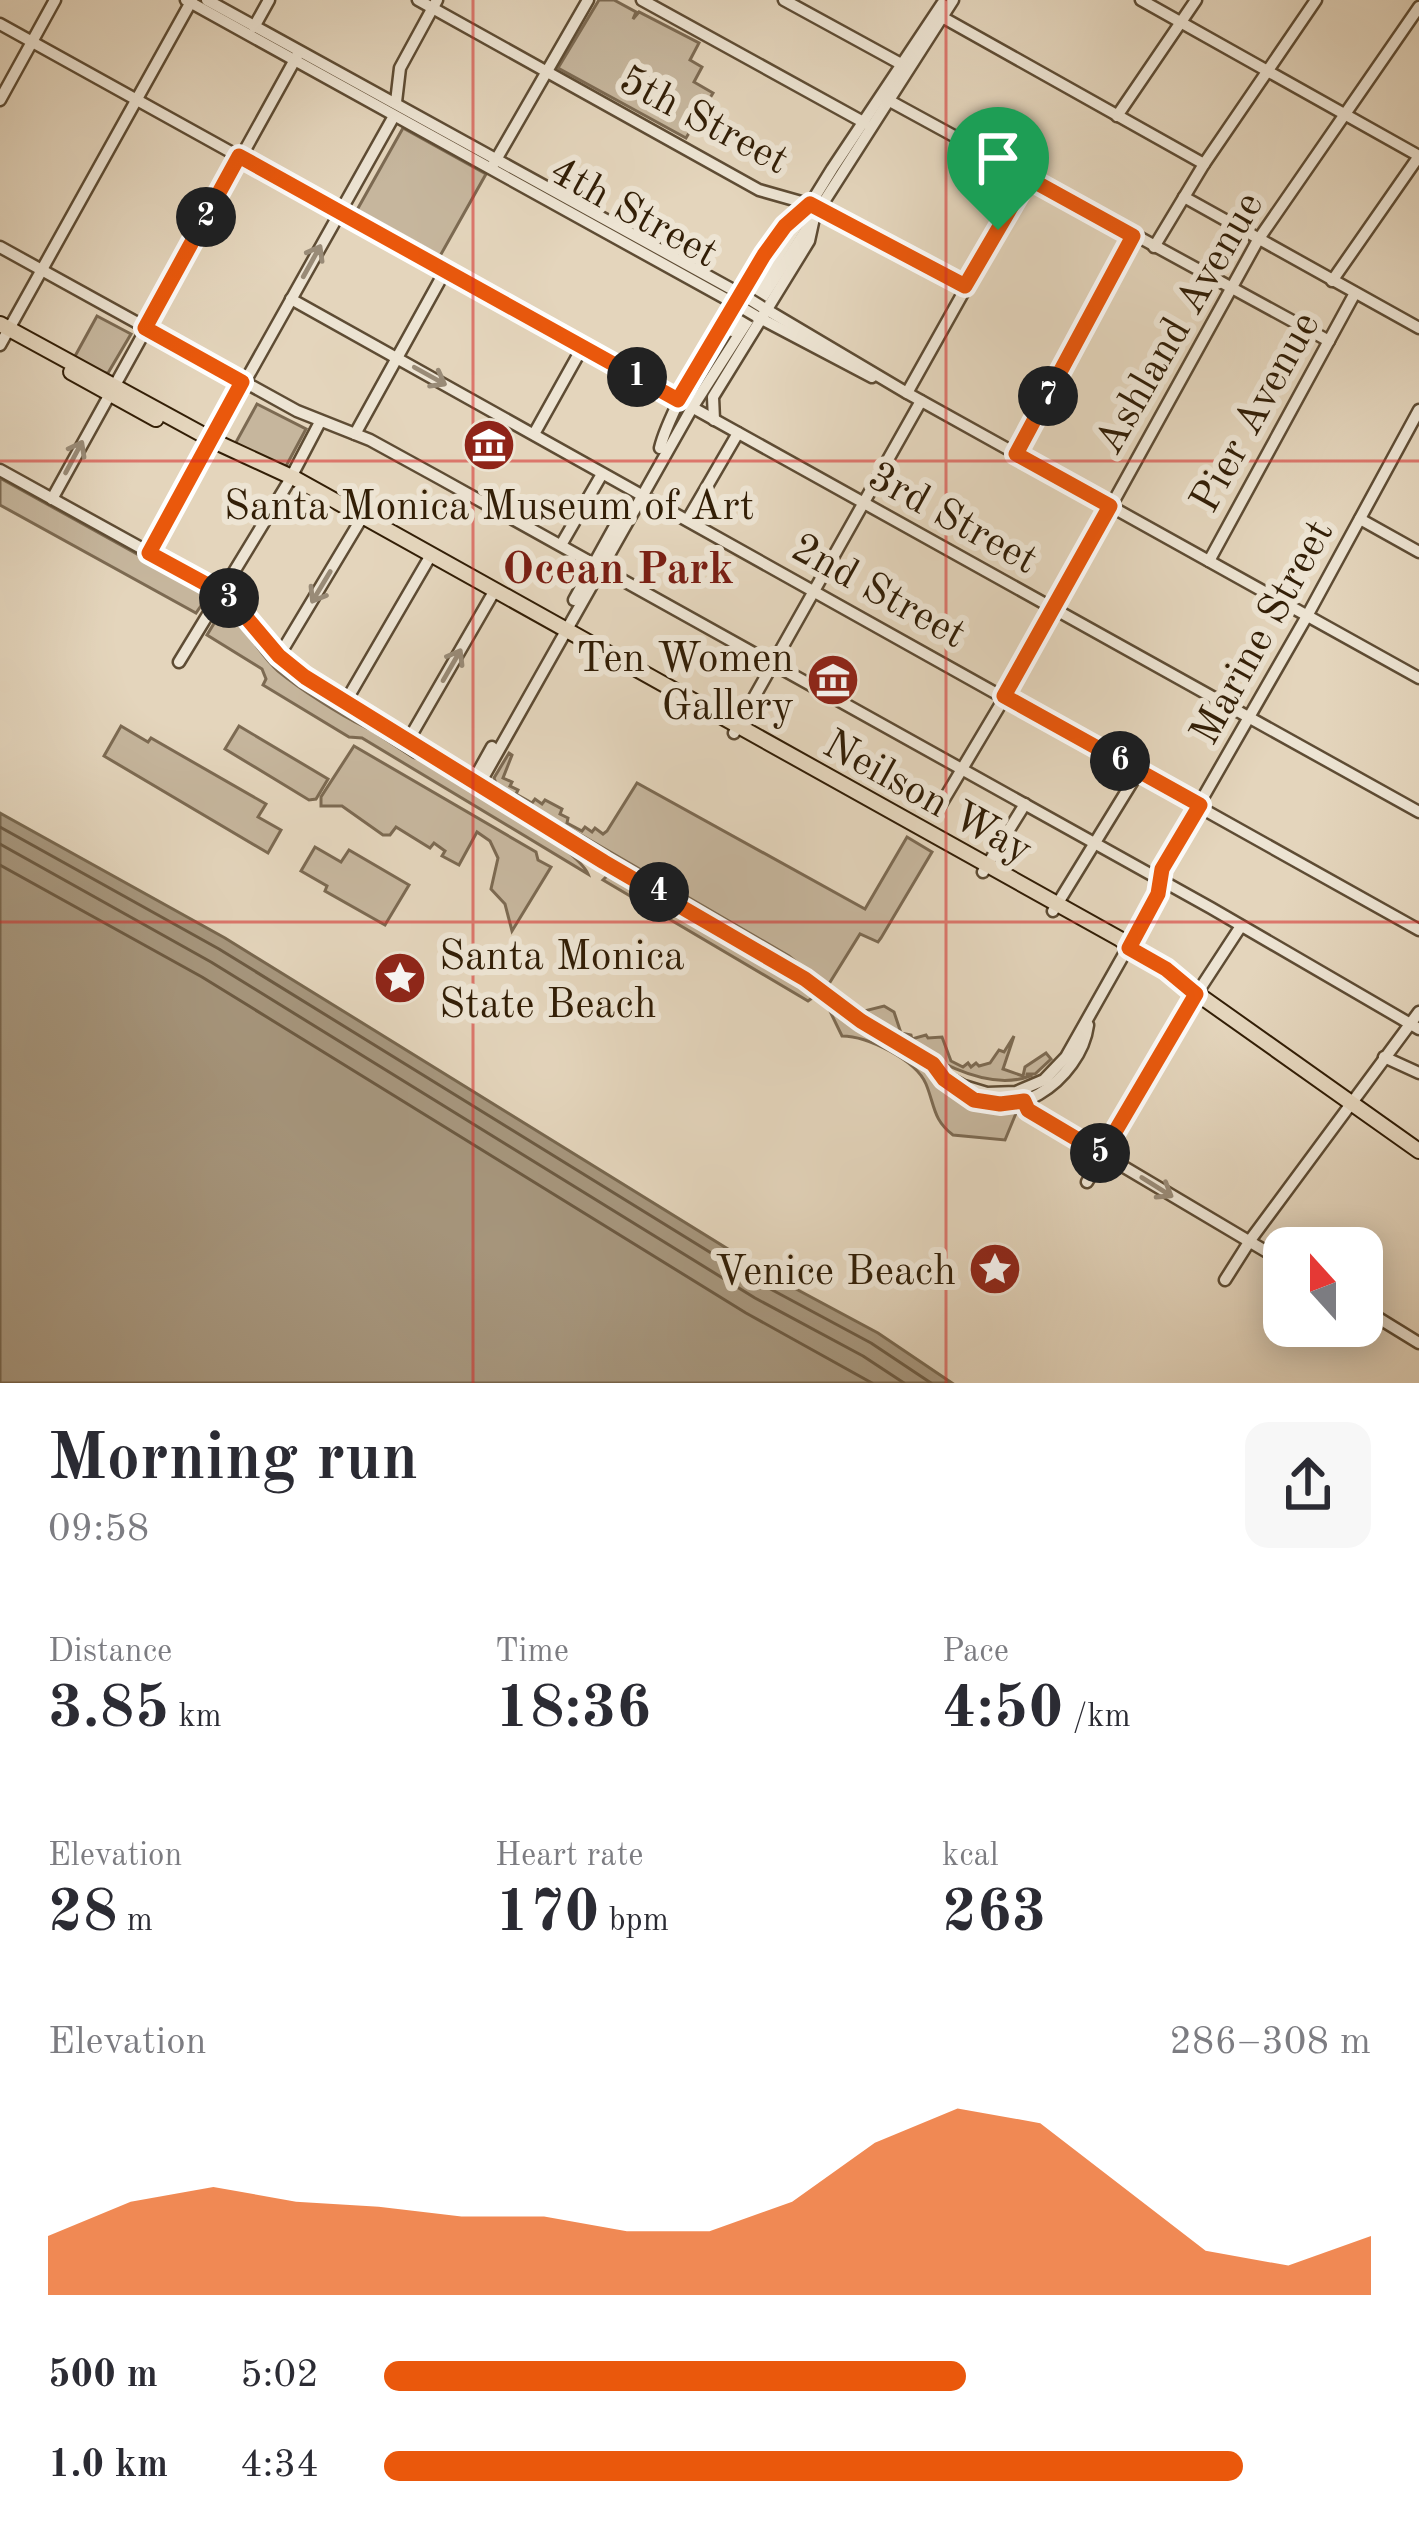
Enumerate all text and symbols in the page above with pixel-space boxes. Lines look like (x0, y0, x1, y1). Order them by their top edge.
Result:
street label: 5th Street (612, 60, 795, 183)
pin (947, 107, 1049, 230)
icon: arrive (965, 125, 1031, 191)
street label: 4th Street (542, 150, 724, 277)
street label: Ashland Avenue (1089, 186, 1272, 462)
pin: 2 (176, 187, 236, 247)
text: 2 (196, 200, 216, 233)
one-way arrow (301, 244, 325, 279)
street label: Pier Avenue (1184, 306, 1329, 520)
pin: 1 (607, 347, 667, 407)
text: 1 (627, 360, 647, 393)
one-way arrow (412, 365, 447, 388)
pin: 7 (1018, 366, 1078, 426)
text: 7 (1038, 379, 1058, 412)
museum icon: Santa Monica Museum of Art (461, 417, 517, 473)
one-way arrow (63, 440, 86, 475)
street label: 3rd Street (860, 456, 1044, 583)
place label: Santa Monica Museum of Art (224, 487, 754, 529)
street label: Marine Street (1185, 514, 1342, 752)
street label: 2nd Street (784, 528, 972, 657)
district label: Ocean Park (502, 549, 734, 594)
pin: 3 (199, 568, 259, 628)
one-way arrow (309, 569, 333, 603)
text: 3 (219, 581, 239, 614)
place label: Ten Women Gallery (576, 639, 794, 729)
one-way arrow (441, 648, 465, 683)
museum icon: Ten Women Gallery (805, 652, 861, 708)
street label: Neilson Way (816, 724, 1039, 873)
pin: 6 (1090, 731, 1150, 791)
text: 6 (1110, 744, 1130, 777)
pin: 4 (629, 862, 689, 922)
text: 4 (649, 875, 669, 908)
place label: Santa Monica State Beach (439, 937, 685, 1027)
place icon: Santa Monica State Beach (372, 950, 428, 1006)
pin: 5 (1070, 1123, 1130, 1183)
text: 5 (1090, 1136, 1110, 1169)
one-way arrow (1139, 1174, 1173, 1199)
north arrow (1263, 1227, 1383, 1347)
map controls (1263, 1227, 1383, 1347)
place icon: Venice Beach (967, 1241, 1023, 1297)
place label: Venice Beach (715, 1252, 956, 1294)
button: share (1245, 1422, 1371, 1548)
text: Morning run (48, 1428, 418, 1494)
text: 09:58 (48, 1510, 149, 1549)
text: Distance (48, 1636, 172, 1669)
text: Time (495, 1636, 569, 1669)
text: Pace (942, 1636, 1009, 1669)
text: 3.85 (48, 1680, 169, 1740)
text: 18:36 (495, 1680, 651, 1740)
text: 4:50 (942, 1680, 1063, 1740)
text: km (169, 1701, 222, 1734)
text: /km (1063, 1701, 1131, 1734)
text: Elevation (48, 1840, 182, 1873)
text: Heart rate (495, 1840, 643, 1873)
text: kcal (942, 1840, 999, 1873)
text: 28 (48, 1884, 118, 1944)
text: 170 (495, 1884, 599, 1944)
text: 263 (942, 1884, 1046, 1944)
text: m (118, 1905, 153, 1938)
text: bpm (599, 1905, 669, 1938)
text: Elevation (48, 2023, 207, 2062)
text: 286–308 m (1169, 2023, 1371, 2062)
text: 500 m (48, 2356, 158, 2395)
text: 5:02 (240, 2356, 319, 2395)
text: 1.0 km (48, 2446, 168, 2485)
text: 4:34 (240, 2446, 319, 2485)

